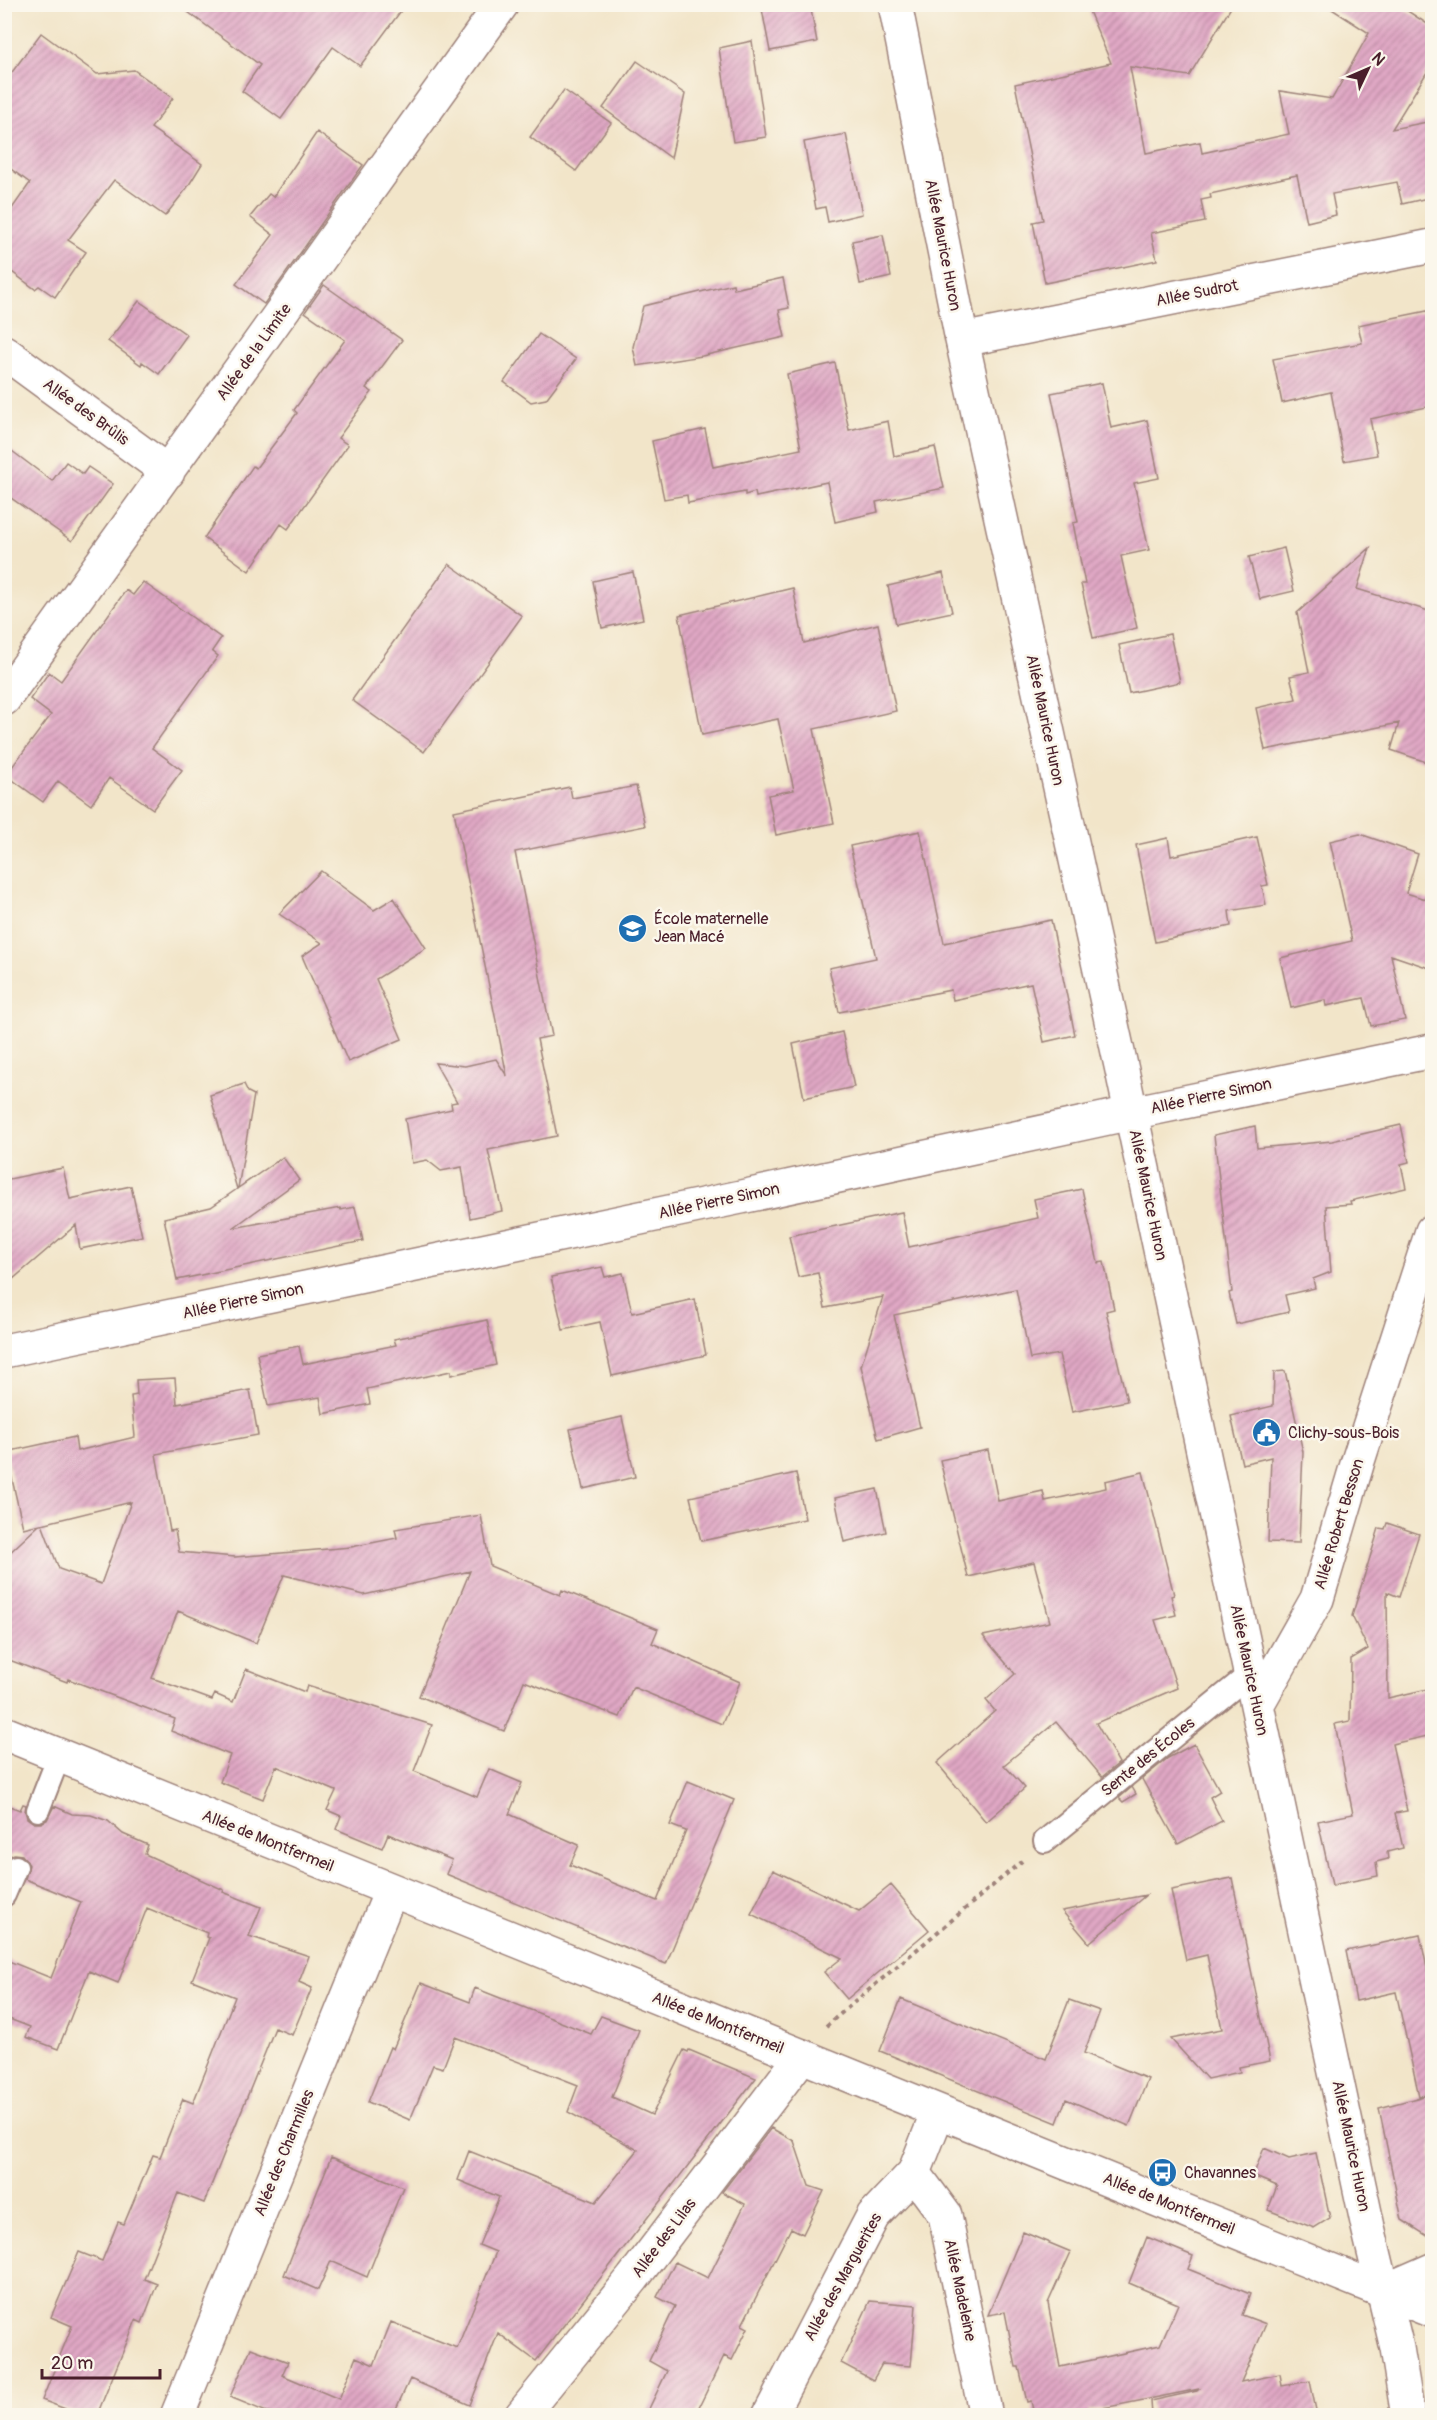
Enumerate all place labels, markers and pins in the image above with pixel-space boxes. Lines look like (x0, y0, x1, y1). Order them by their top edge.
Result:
place label: École maternelle Jean Macé (654, 909, 769, 947)
school or university icon: École maternelle Jean Macé (617, 912, 649, 944)
public building icon: Clichy-sous-Bois (1251, 1417, 1283, 1449)
place label: Clichy-sous-Bois (1288, 1423, 1399, 1443)
bus stop icon: Chavannes (1147, 2157, 1179, 2189)
place label: Chavannes (1184, 2163, 1256, 2183)

